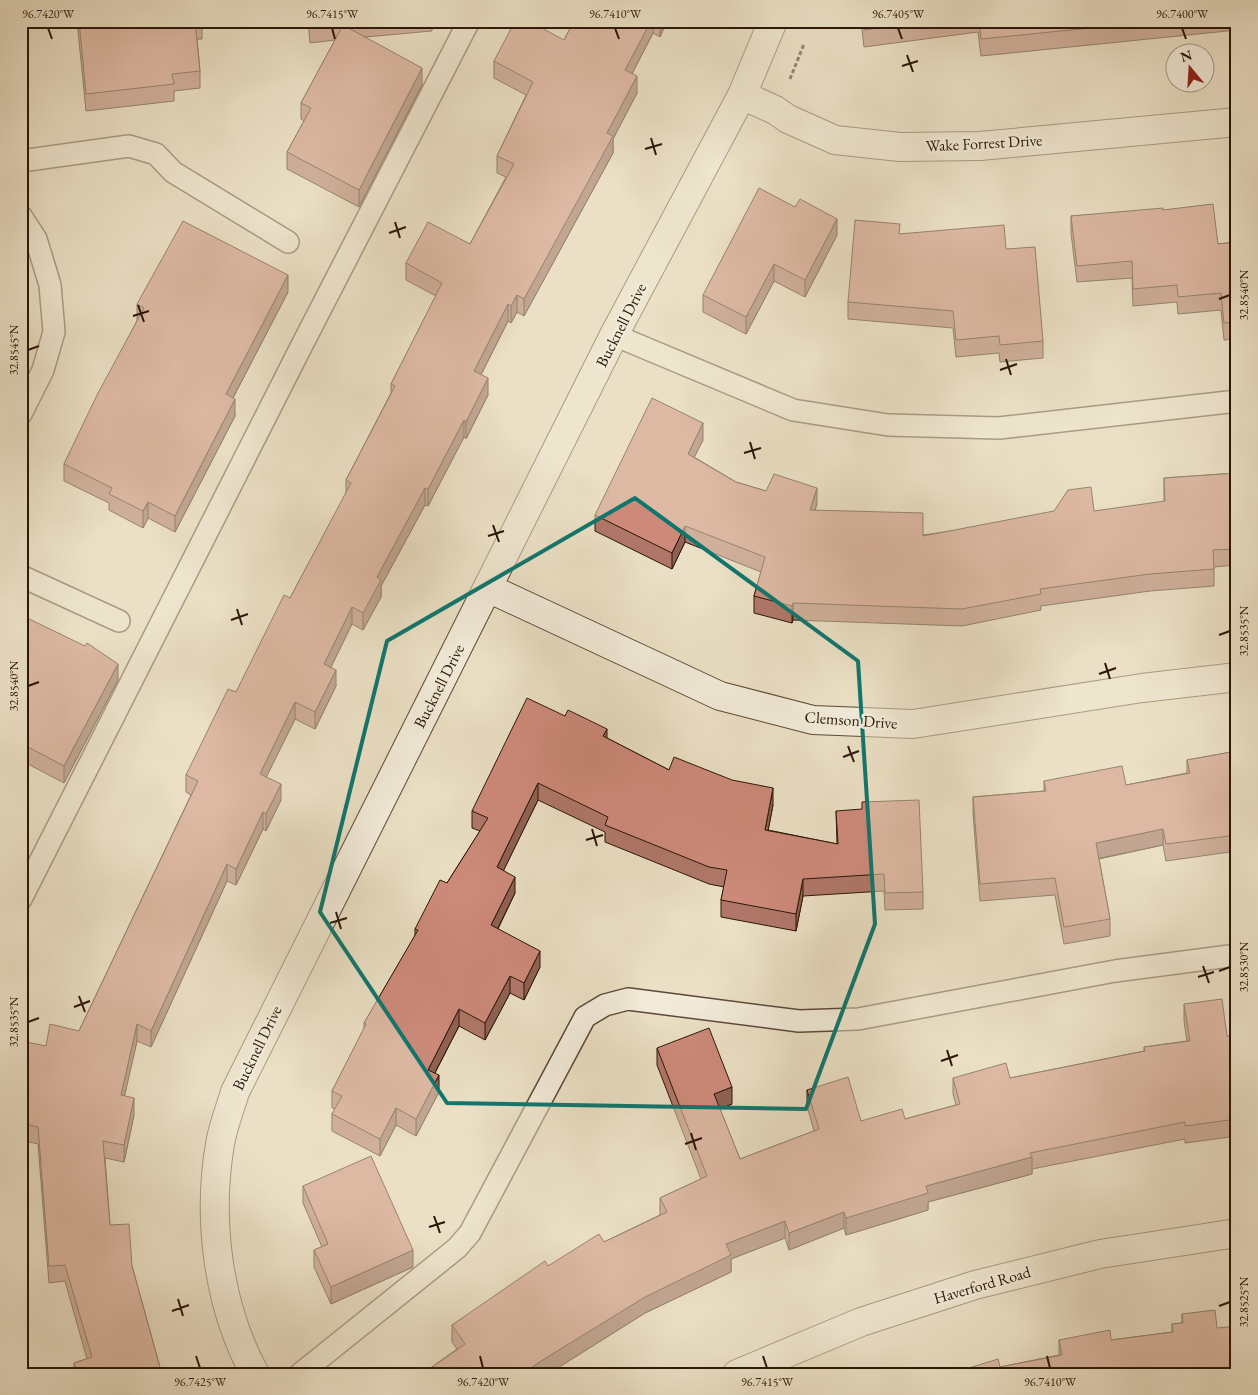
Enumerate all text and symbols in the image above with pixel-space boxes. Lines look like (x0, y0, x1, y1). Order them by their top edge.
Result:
text: 96.7420°W (22, 6, 75, 22)
text: 96.7415°W (306, 6, 359, 22)
text: 96.7410°W (589, 6, 642, 22)
text: 96.7405°W (872, 6, 925, 22)
text: 96.7400°W (1156, 6, 1209, 22)
north arrow (1166, 42, 1216, 92)
text: N (1178, 45, 1195, 66)
street label: Wake Forrest Drive (925, 129, 1043, 157)
text: 32.8540°N (1236, 269, 1252, 320)
street label: Bucknell Drive (591, 279, 651, 371)
text: 32.8545°N (6, 324, 22, 375)
text: 32.8535°N (1236, 605, 1252, 656)
street label: Bucknell Drive (409, 640, 469, 732)
text: 32.8540°N (6, 660, 22, 711)
street label: Clemson Drive (804, 706, 898, 734)
text: 32.8530°N (1236, 941, 1252, 992)
text: 32.8535°N (6, 996, 22, 1047)
street label: Bucknell Drive (227, 1002, 287, 1094)
street label: Haverford Road (931, 1261, 1034, 1309)
text: 32.8525°N (1236, 1276, 1252, 1327)
text: 96.7425°W (174, 1374, 227, 1390)
text: 96.7420°W (457, 1374, 510, 1390)
text: 96.7415°W (741, 1374, 794, 1390)
text: 96.7410°W (1024, 1374, 1077, 1390)

